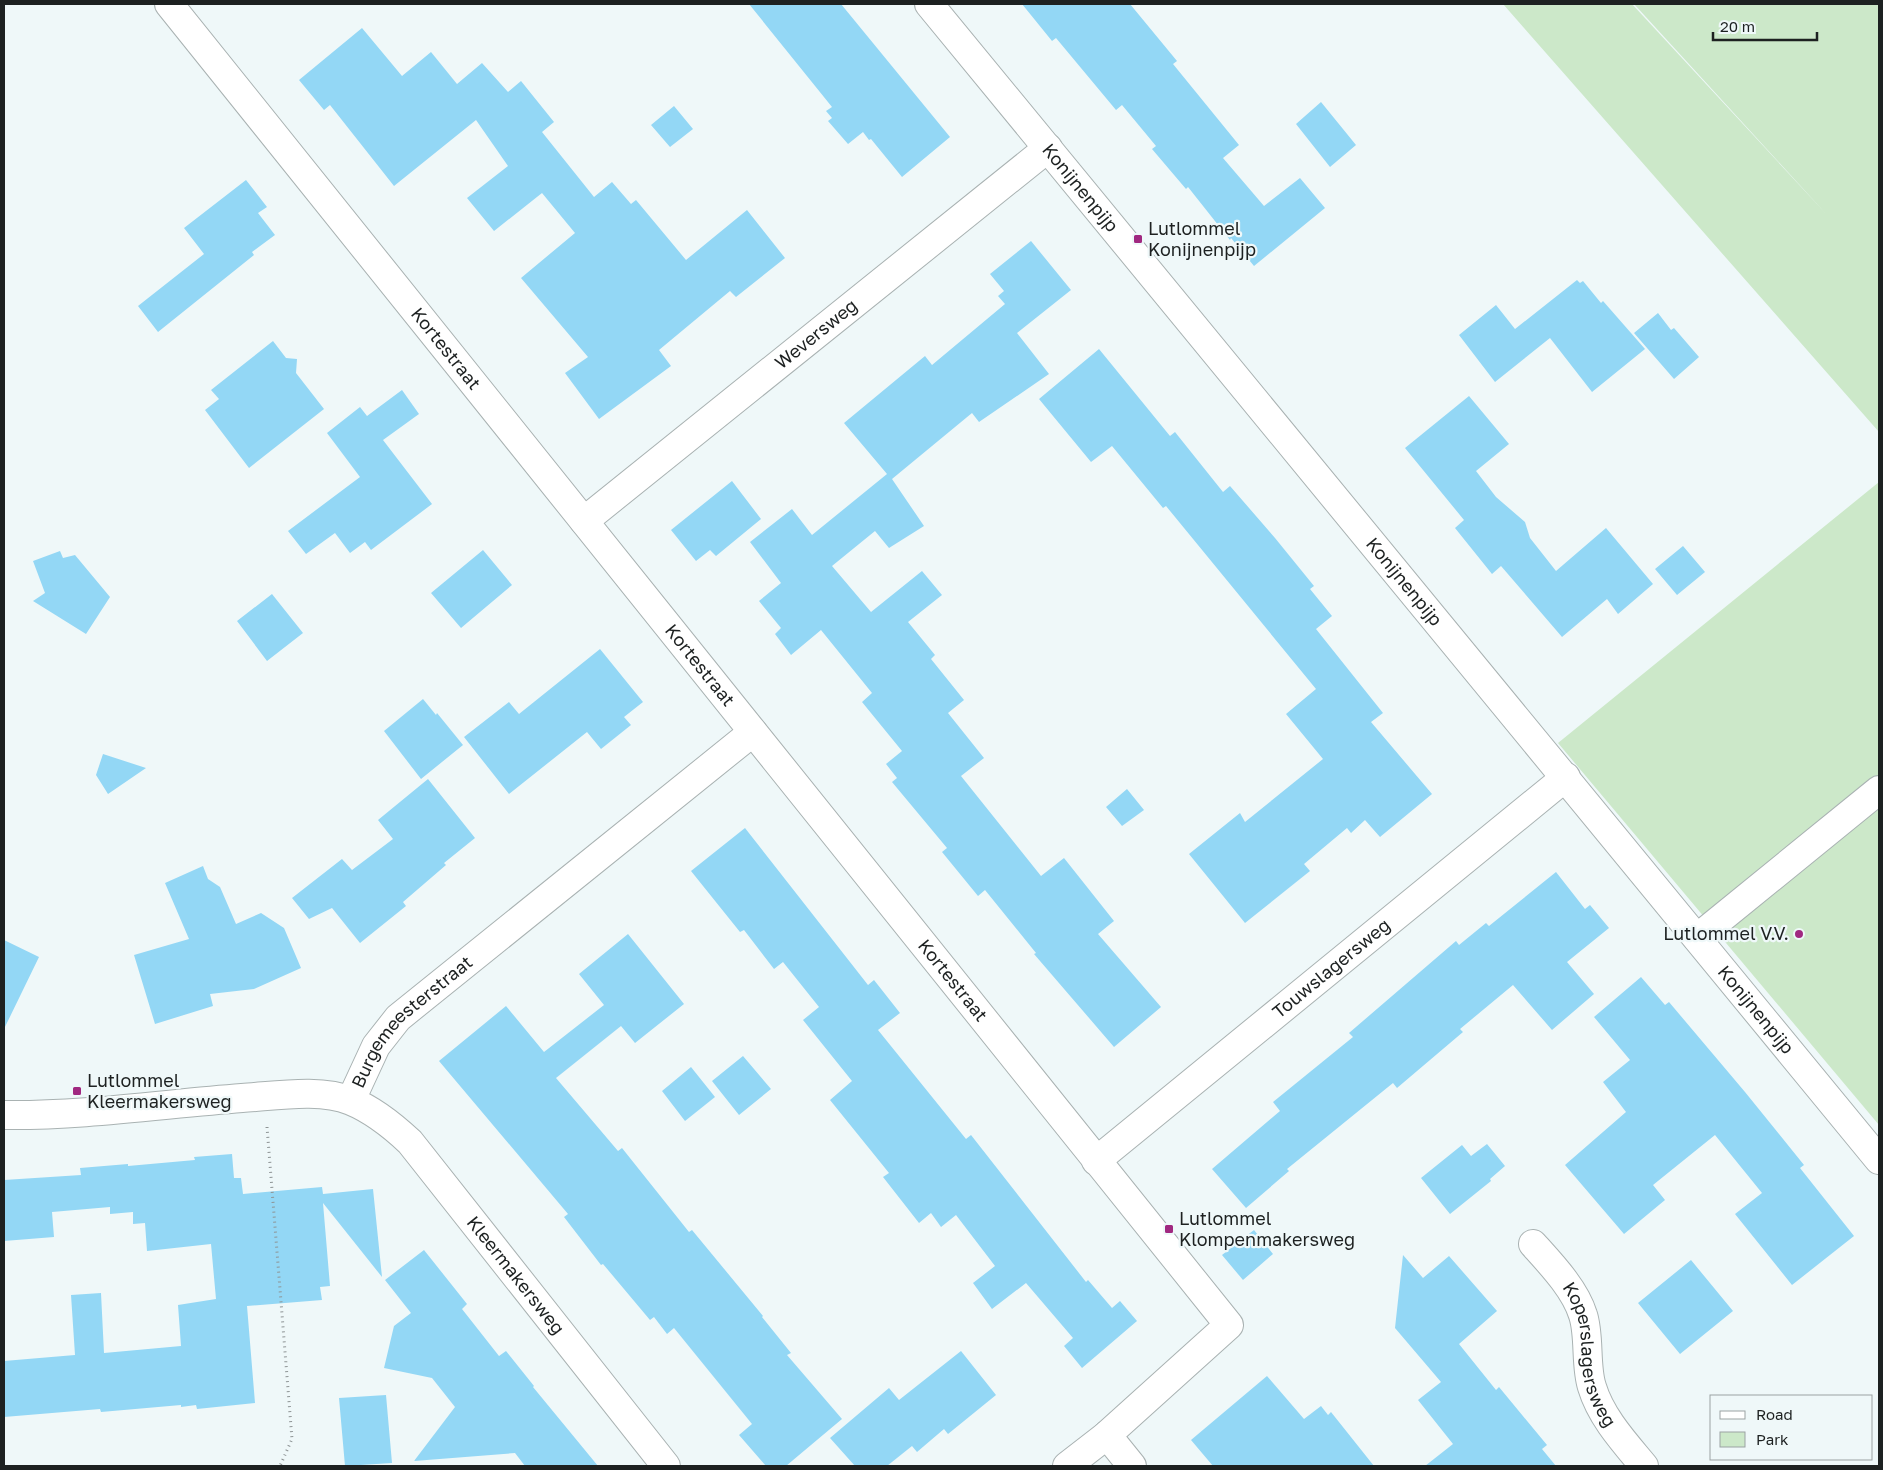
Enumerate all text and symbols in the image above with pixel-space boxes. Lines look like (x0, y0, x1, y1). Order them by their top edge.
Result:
scale bar (1713, 10, 1817, 42)
text: 20 m (1720, 17, 1755, 35)
street label: Konijnenpijp (1038, 139, 1124, 236)
place label: Lutlommel Konijnenpijp (1148, 217, 1256, 260)
marker: Lutlommel Konijnenpijp (1132, 233, 1144, 245)
street label: Weversweg (770, 294, 861, 373)
street label: Kortestraat (407, 303, 486, 394)
street label: Konijnenpijp (1362, 533, 1447, 630)
street label: Kortestraat (661, 619, 740, 710)
street label: Touwslagersweg (1268, 913, 1394, 1022)
place label: Lutlommel V.V. (1663, 922, 1789, 944)
marker: Lutlommel V.V. (1793, 928, 1805, 940)
street label: Kortestraat (914, 934, 993, 1025)
street label: Burgemeesterstraat (346, 951, 476, 1091)
street label: Konijnenpijp (1714, 961, 1799, 1058)
place label: Lutlommel Kleermakersweg (87, 1069, 232, 1112)
marker: Lutlommel Kleermakersweg (71, 1085, 83, 1097)
place label: Lutlommel Klompenmakersweg (1179, 1207, 1355, 1250)
street label: Kleermakersweg (463, 1211, 570, 1338)
marker: Lutlommel Klompenmakersweg (1163, 1223, 1175, 1235)
street label: Koperslagersweg (1559, 1278, 1621, 1431)
legend (1710, 1395, 1873, 1460)
text: Road (1756, 1405, 1793, 1423)
text: Park (1756, 1430, 1789, 1448)

